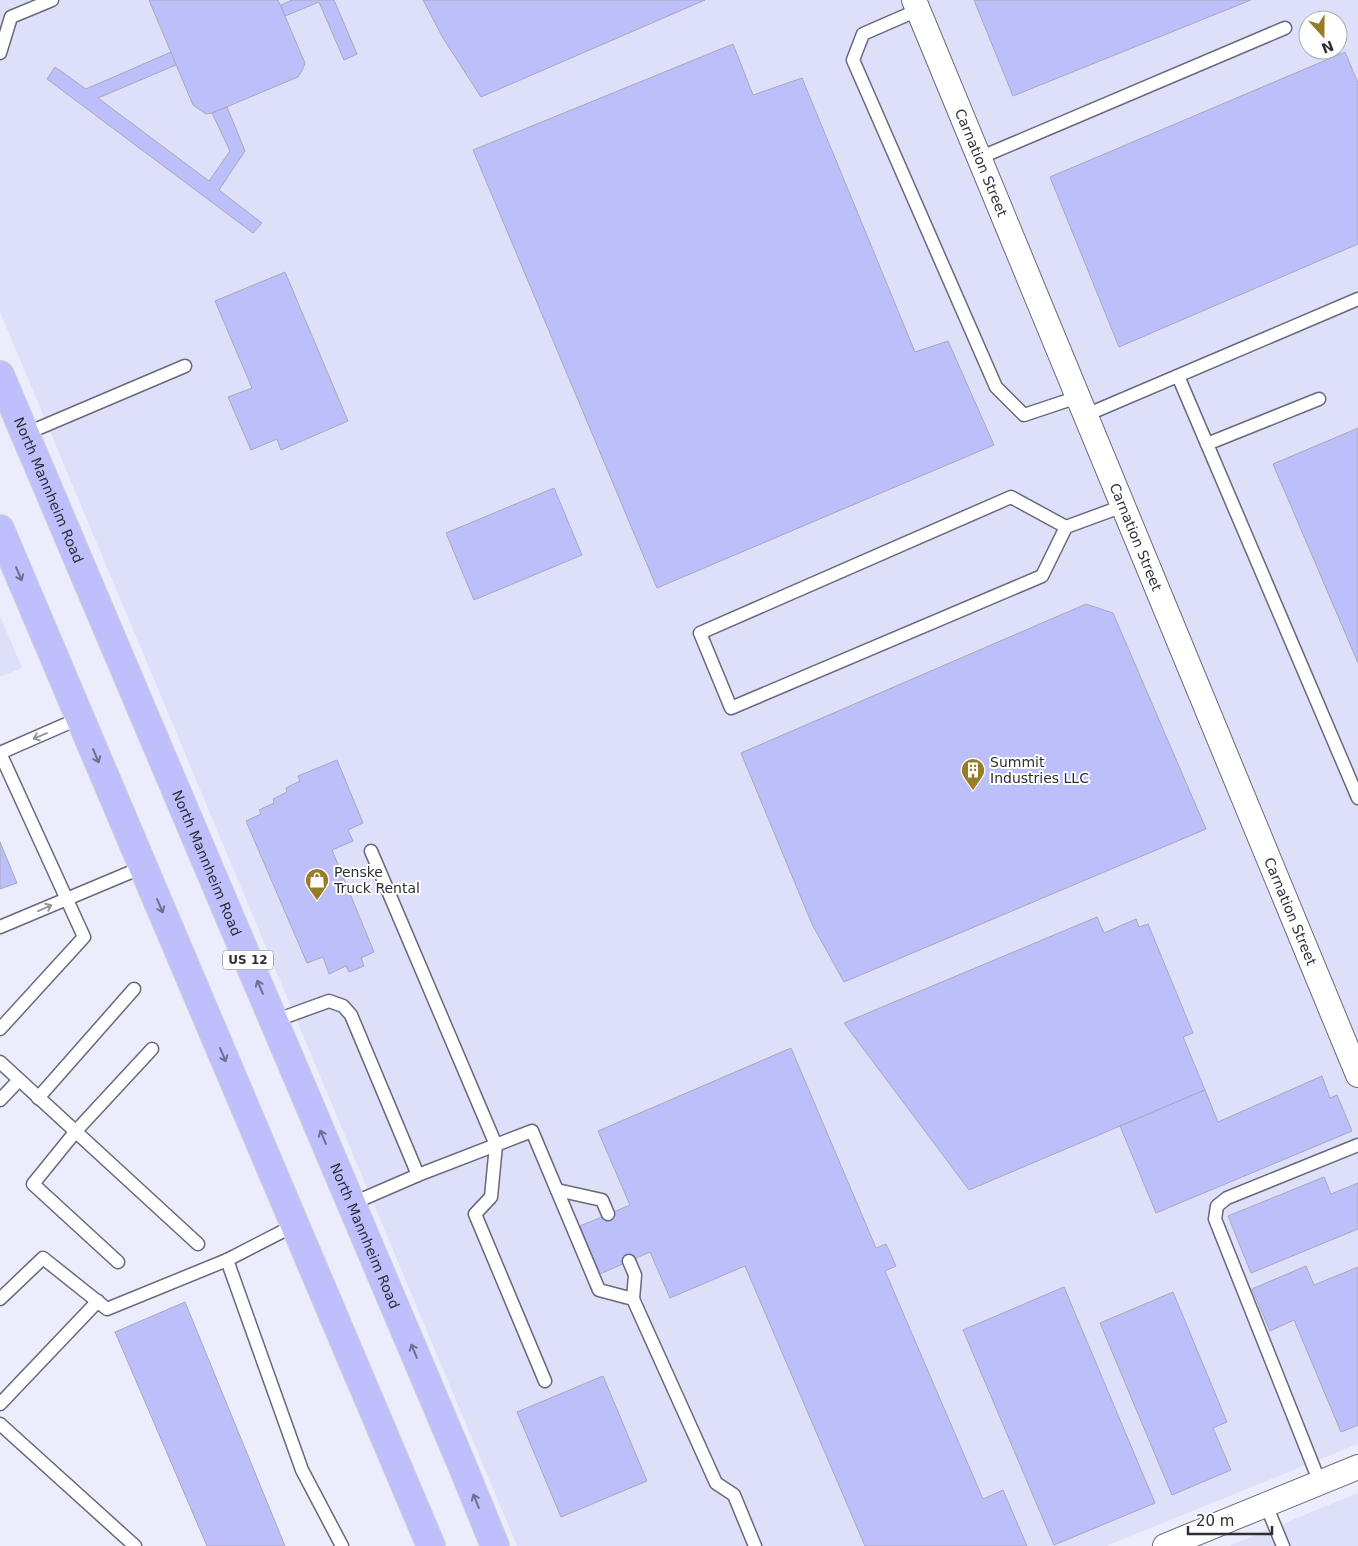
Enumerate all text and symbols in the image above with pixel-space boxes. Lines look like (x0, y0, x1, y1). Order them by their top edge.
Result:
north arrow (1298, 10, 1348, 60)
text: N (1319, 38, 1336, 57)
street label: Carnation Street (952, 106, 1011, 219)
street label: North Mannheim Road (11, 415, 87, 565)
street label: Carnation Street (1106, 481, 1165, 594)
one-way arrow (15, 566, 24, 581)
one-way arrow (33, 731, 48, 741)
one-way arrow (92, 748, 102, 763)
place label: Summit Industries LLC (990, 754, 1089, 786)
building icon: Summit Industries LLC (960, 757, 986, 791)
street label: North Mannheim Road (169, 788, 245, 938)
street label: Carnation Street (1261, 855, 1320, 968)
place label: Penske Truck Rental (333, 864, 420, 896)
shop icon: Penske Truck Rental (304, 867, 330, 901)
one-way arrow (156, 898, 165, 913)
one-way arrow (37, 902, 52, 912)
road number: US 12 (223, 950, 273, 970)
one-way arrow (254, 980, 264, 995)
one-way arrow (218, 1047, 228, 1062)
one-way arrow (318, 1130, 327, 1145)
street label: North Mannheim Road (327, 1161, 403, 1311)
one-way arrow (408, 1344, 418, 1359)
one-way arrow (471, 1494, 481, 1509)
scale bar (1188, 1504, 1272, 1536)
text: 20 m (1196, 1512, 1234, 1530)

